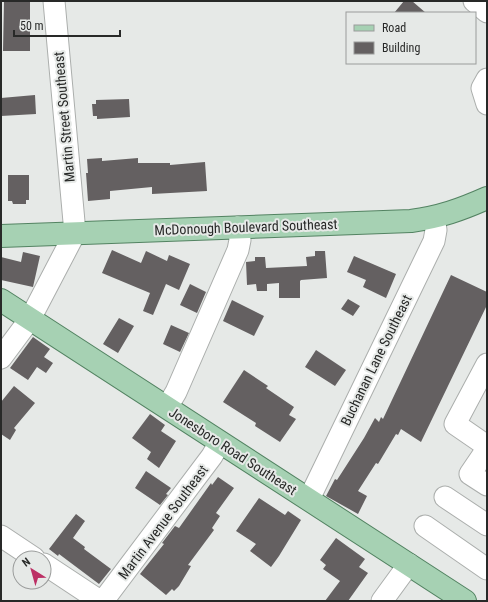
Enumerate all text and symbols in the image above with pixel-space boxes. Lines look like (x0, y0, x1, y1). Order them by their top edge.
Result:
scale bar (14, 12, 120, 38)
legend (346, 12, 476, 64)
text: 50 m (20, 19, 44, 33)
text: Road (382, 21, 406, 35)
text: Building (382, 41, 420, 55)
street label: Martin Street Southeast (50, 51, 78, 183)
street label: McDonough Boulevard Southeast (154, 216, 338, 238)
street label: Buchanan Lane Southeast (337, 292, 415, 428)
street label: Jonesboro Road Southeast (166, 404, 300, 498)
street label: Martin Avenue Southeast (115, 462, 211, 582)
north arrow (12, 550, 52, 590)
text: N (20, 555, 33, 570)

